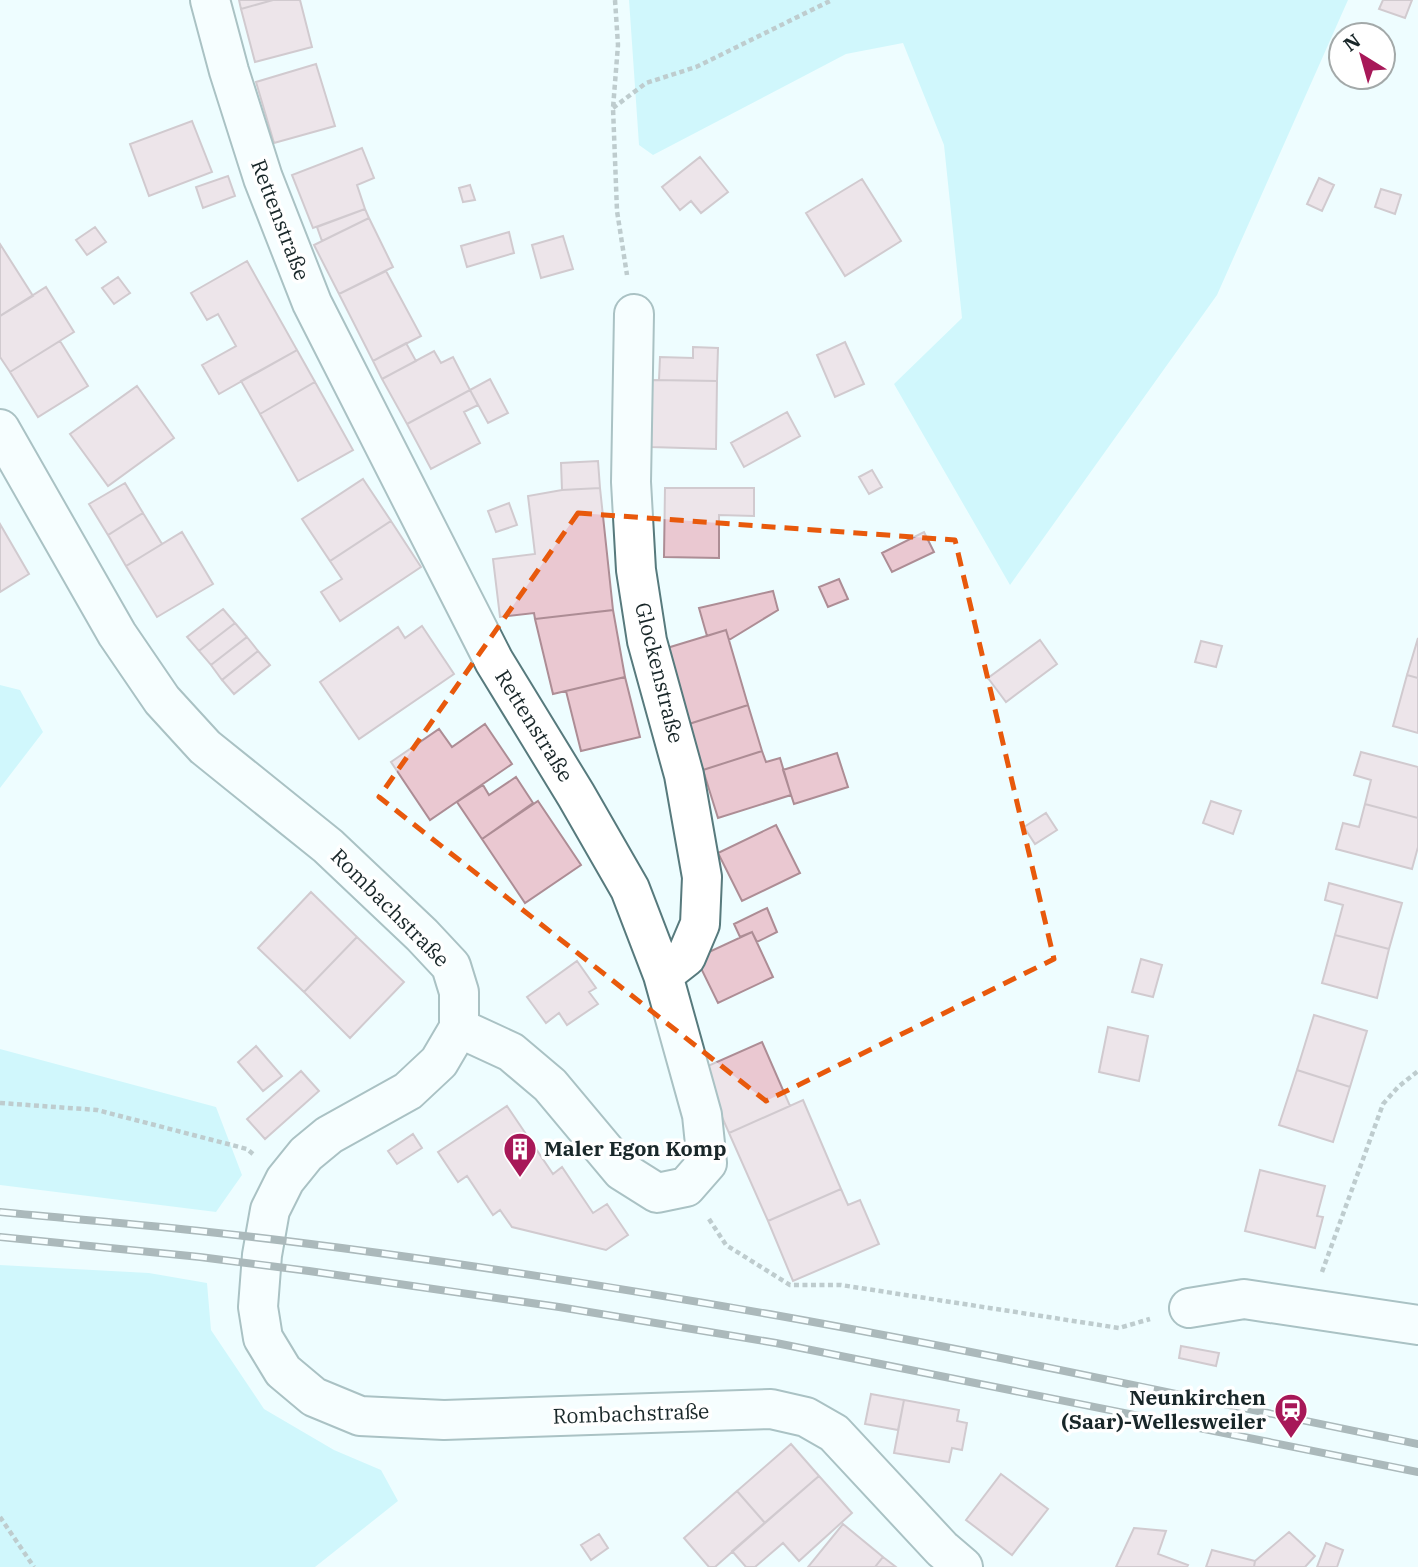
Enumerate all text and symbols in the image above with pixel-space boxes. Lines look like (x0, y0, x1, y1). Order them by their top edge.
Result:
north arrow (1327, 21, 1397, 91)
text: N (1339, 28, 1365, 57)
street label: Rettenstraße (245, 155, 317, 284)
street label: Glockenstraße (629, 600, 691, 746)
street label: Rettenstraße (489, 664, 580, 787)
street label: Rombachstraße (325, 842, 456, 973)
building icon: Maler Egon Komp (501, 1130, 539, 1179)
place label: Maler Egon Komp (544, 1134, 726, 1162)
place label: Neunkirchen (Saar)-Wellesweiler (1061, 1383, 1267, 1435)
station icon: Neunkirchen (Saar)-Wellesweiler (1272, 1391, 1310, 1440)
street label: Rombachstraße (552, 1396, 710, 1430)

